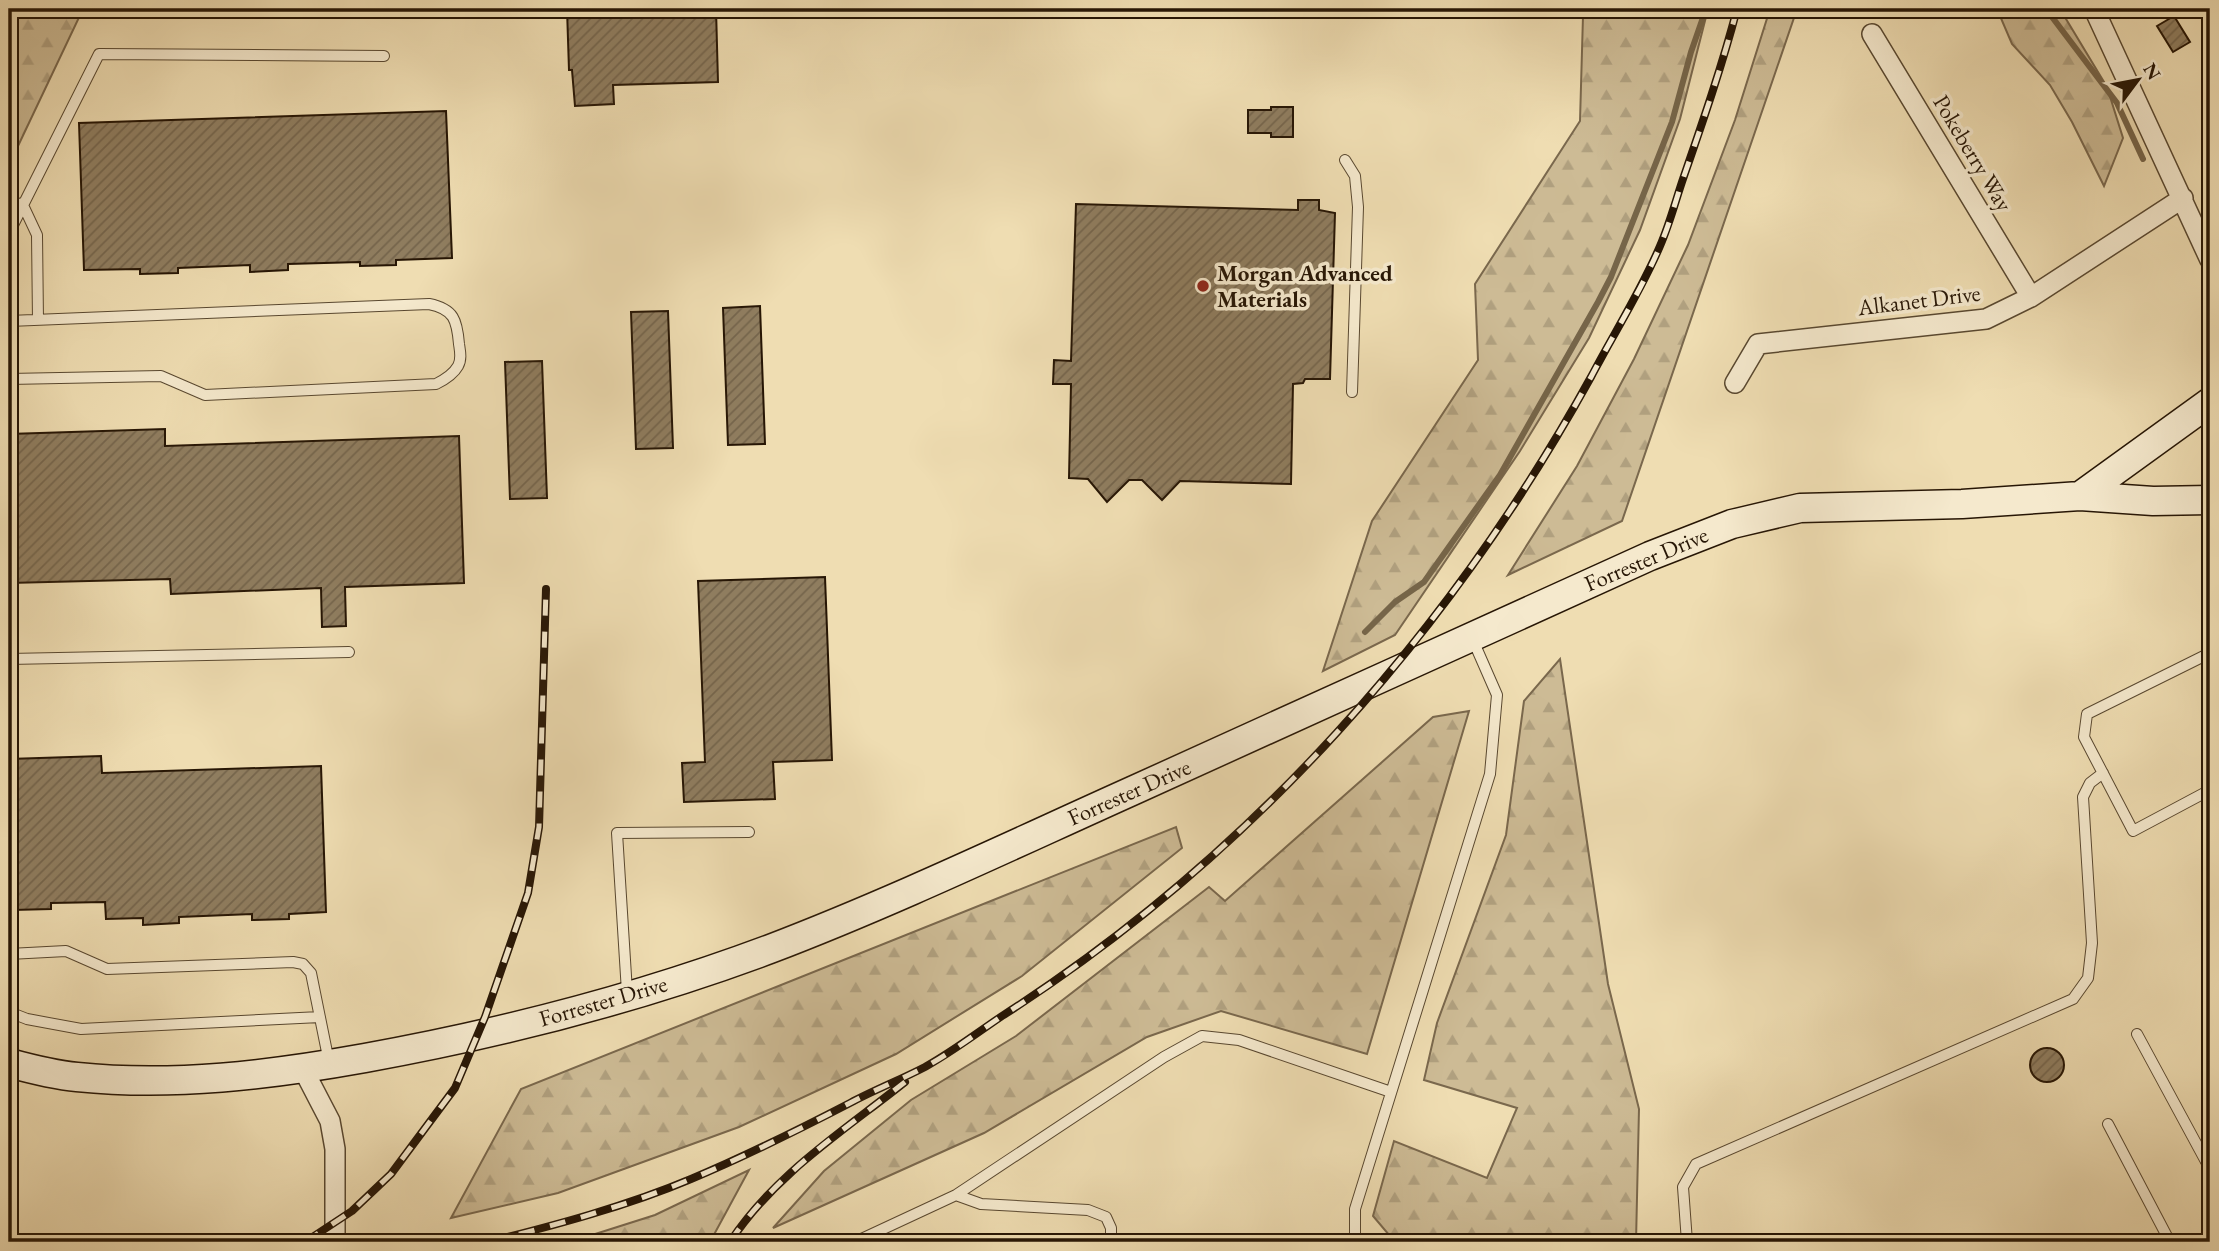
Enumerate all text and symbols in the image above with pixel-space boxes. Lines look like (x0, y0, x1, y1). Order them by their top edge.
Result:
north arrow (2104, 46, 2174, 116)
text: N (2137, 58, 2167, 85)
street label: Pokeberry Way (1926, 89, 2020, 218)
place label: Morgan Advanced Materials (1217, 258, 1393, 314)
marker: Morgan Advanced Materials (1195, 278, 1211, 294)
street label: Alkanet Drive (1855, 278, 1982, 323)
street label: Forrester Drive (1579, 519, 1713, 599)
street label: Forrester Drive (1063, 751, 1195, 833)
street label: Forrester Drive (535, 968, 671, 1034)

